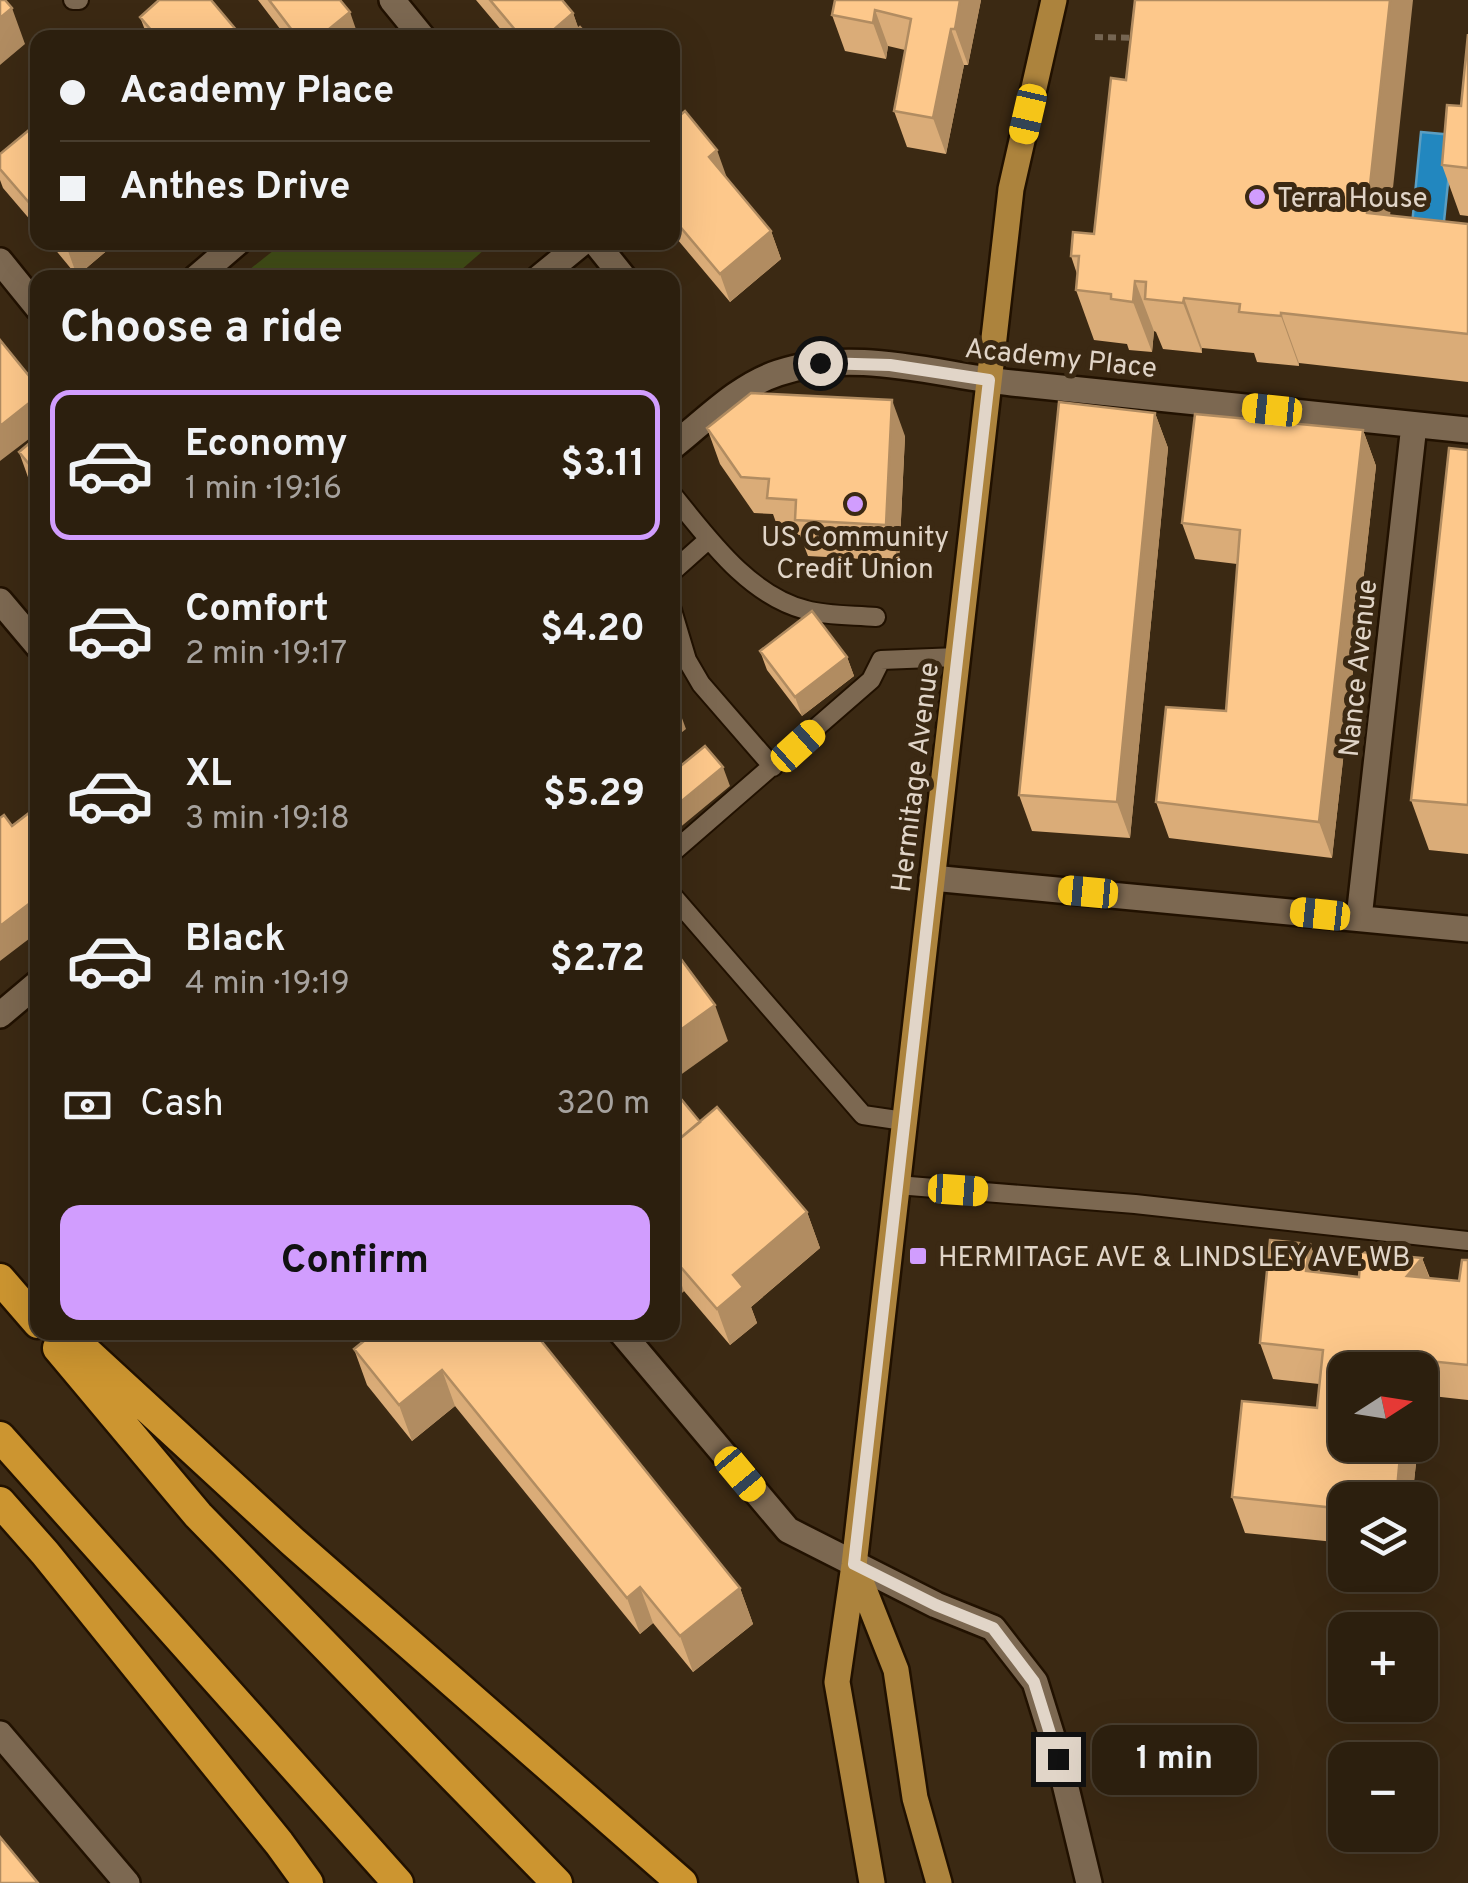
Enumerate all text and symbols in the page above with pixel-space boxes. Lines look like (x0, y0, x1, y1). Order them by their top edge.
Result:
text: Academy Place (120, 68, 394, 117)
car (1007, 81, 1049, 147)
text: Anthes Drive (120, 164, 350, 213)
place label: Terra House (1277, 182, 1428, 218)
marker: Terra House (1246, 186, 1268, 208)
text: Choose a ride (60, 301, 343, 358)
street label: Academy Place (963, 332, 1159, 388)
route start (798, 341, 843, 386)
car (1241, 392, 1303, 428)
icon: car (65, 420, 155, 510)
text: Economy (185, 421, 347, 470)
text: $3.11 (561, 441, 645, 490)
text: 1 min · 19:16 (185, 470, 342, 510)
marker: US Community Credit Union (844, 493, 866, 515)
place label: US Community Credit Union (761, 521, 949, 589)
street label: Nance Avenue (1333, 578, 1387, 759)
icon: car (65, 585, 155, 675)
text: Comfort (185, 586, 329, 635)
text: $4.20 (540, 606, 645, 655)
text: 2 min · 19:17 (185, 635, 347, 675)
street label: Hermitage Avenue (885, 660, 949, 895)
car (766, 715, 830, 777)
icon: car (65, 750, 155, 840)
text: XL (185, 751, 232, 800)
text: $5.29 (543, 771, 645, 820)
text: 3 min · 19:18 (185, 800, 350, 840)
car (1057, 874, 1119, 910)
car (1289, 896, 1351, 932)
icon: car (65, 915, 155, 1005)
text: Black (185, 916, 285, 965)
text: $2.72 (550, 936, 645, 985)
text: 4 min · 19:19 (185, 965, 350, 1005)
icon: cash (60, 1078, 115, 1133)
text: Cash (140, 1081, 224, 1130)
text: 320 m (557, 1085, 650, 1125)
car (927, 1173, 989, 1207)
button: Confirm (60, 1205, 650, 1320)
place label: HERMITAGE AVE & LINDSLEY AVE WB (938, 1241, 1410, 1277)
marker: HERMITAGE AVE & LINDSLEY AVE WB (907, 1245, 929, 1267)
north arrow (1328, 1352, 1438, 1462)
map controls (1328, 1352, 1438, 1852)
car (709, 1441, 771, 1507)
button: layers (1328, 1482, 1438, 1592)
button: + (1328, 1612, 1438, 1722)
callout: 1 min (1093, 1724, 1258, 1794)
route end (1036, 1737, 1081, 1782)
text: 1 min (1136, 1740, 1213, 1780)
button: − (1328, 1742, 1438, 1852)

